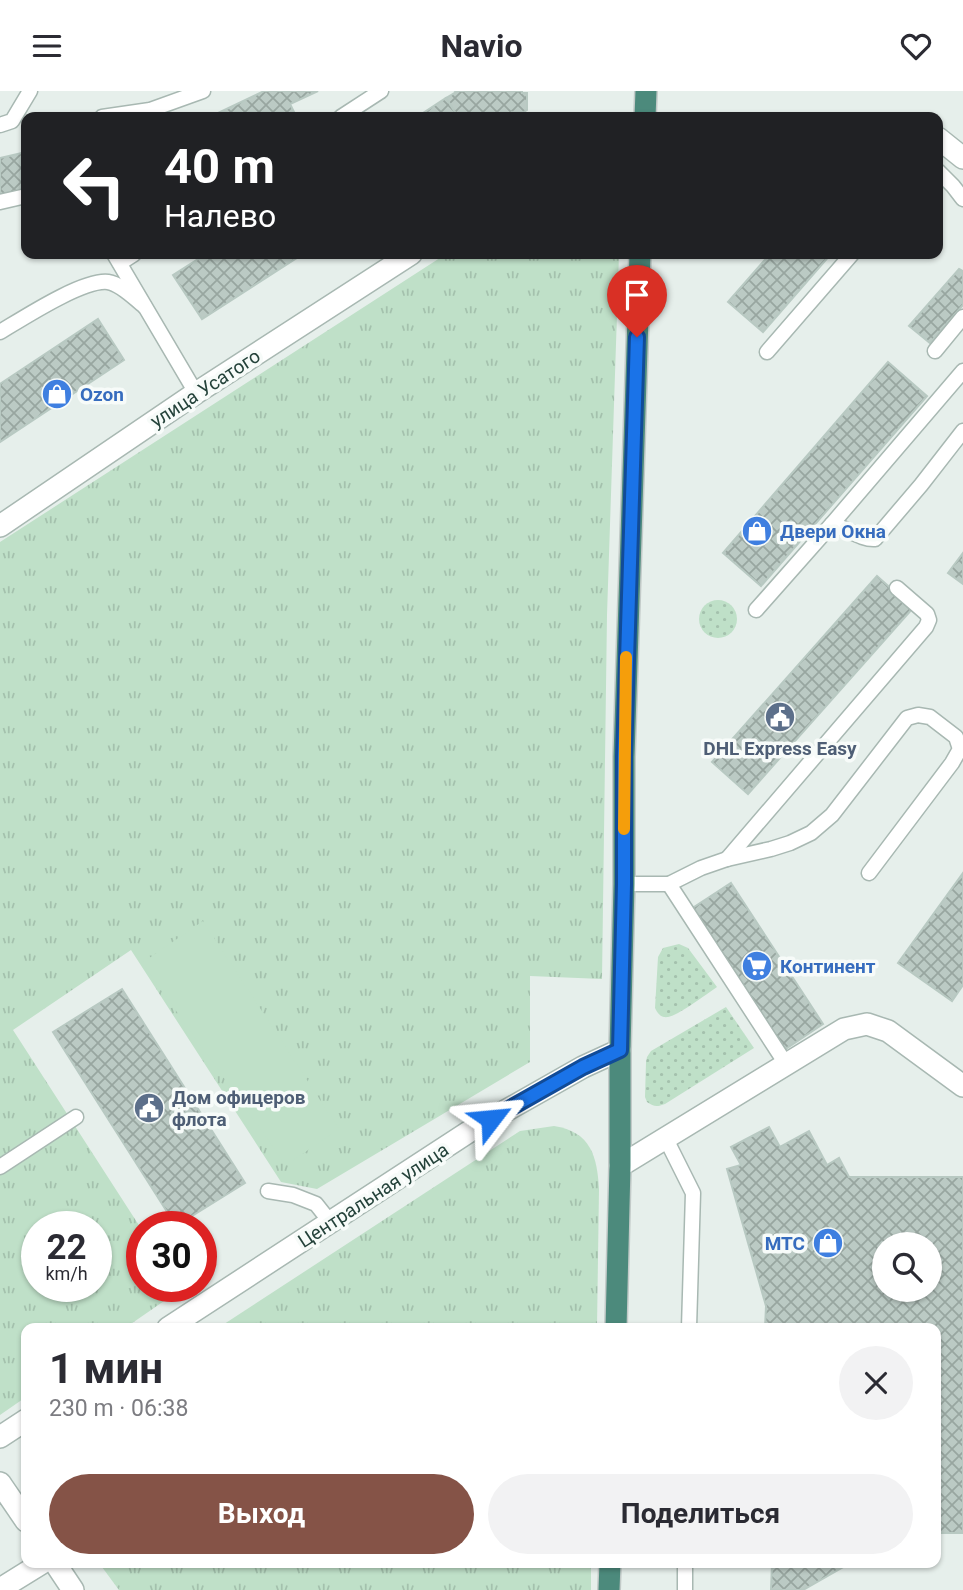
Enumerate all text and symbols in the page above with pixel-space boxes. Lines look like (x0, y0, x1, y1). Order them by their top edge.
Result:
icon: menu (28, 27, 66, 65)
text: Navio (440, 27, 523, 65)
icon: heart (897, 27, 935, 65)
text: 40 m (164, 138, 275, 195)
icon: left (49, 140, 140, 231)
text: Налево (164, 197, 276, 235)
pin (607, 265, 667, 337)
icon: arrive (618, 276, 656, 314)
street label: улица Усатого (146, 344, 265, 433)
shop icon: Ozon (40, 377, 74, 411)
place label: Ozon (80, 383, 124, 406)
shop icon: Двери Окна (740, 514, 774, 548)
place label: Двери Окна (780, 520, 886, 543)
public building icon: DHL Express Easy (763, 700, 797, 734)
place label: DHL Express Easy (703, 737, 857, 760)
supermarket icon: Континент (740, 949, 774, 983)
place label: Континент (780, 955, 876, 978)
position arrow (454, 1082, 528, 1156)
place label: Дом офицеров флота (172, 1086, 306, 1131)
public building icon: Дом офицеров флота (132, 1091, 166, 1125)
street label: Центральная улица (294, 1138, 453, 1253)
speed limit sign: 30 (126, 1211, 217, 1302)
shop icon: МТС (811, 1226, 845, 1260)
text: 22 (46, 1227, 87, 1268)
place label: МТС (765, 1232, 805, 1255)
map controls (872, 1232, 942, 1302)
button: search (872, 1232, 942, 1302)
text: km/h (45, 1263, 88, 1284)
text: 1 мин (49, 1344, 163, 1393)
button: close (839, 1346, 913, 1420)
text: 230 m · 06:38 (49, 1395, 188, 1422)
button: Выход (49, 1474, 474, 1554)
button: Поделиться (488, 1474, 913, 1554)

